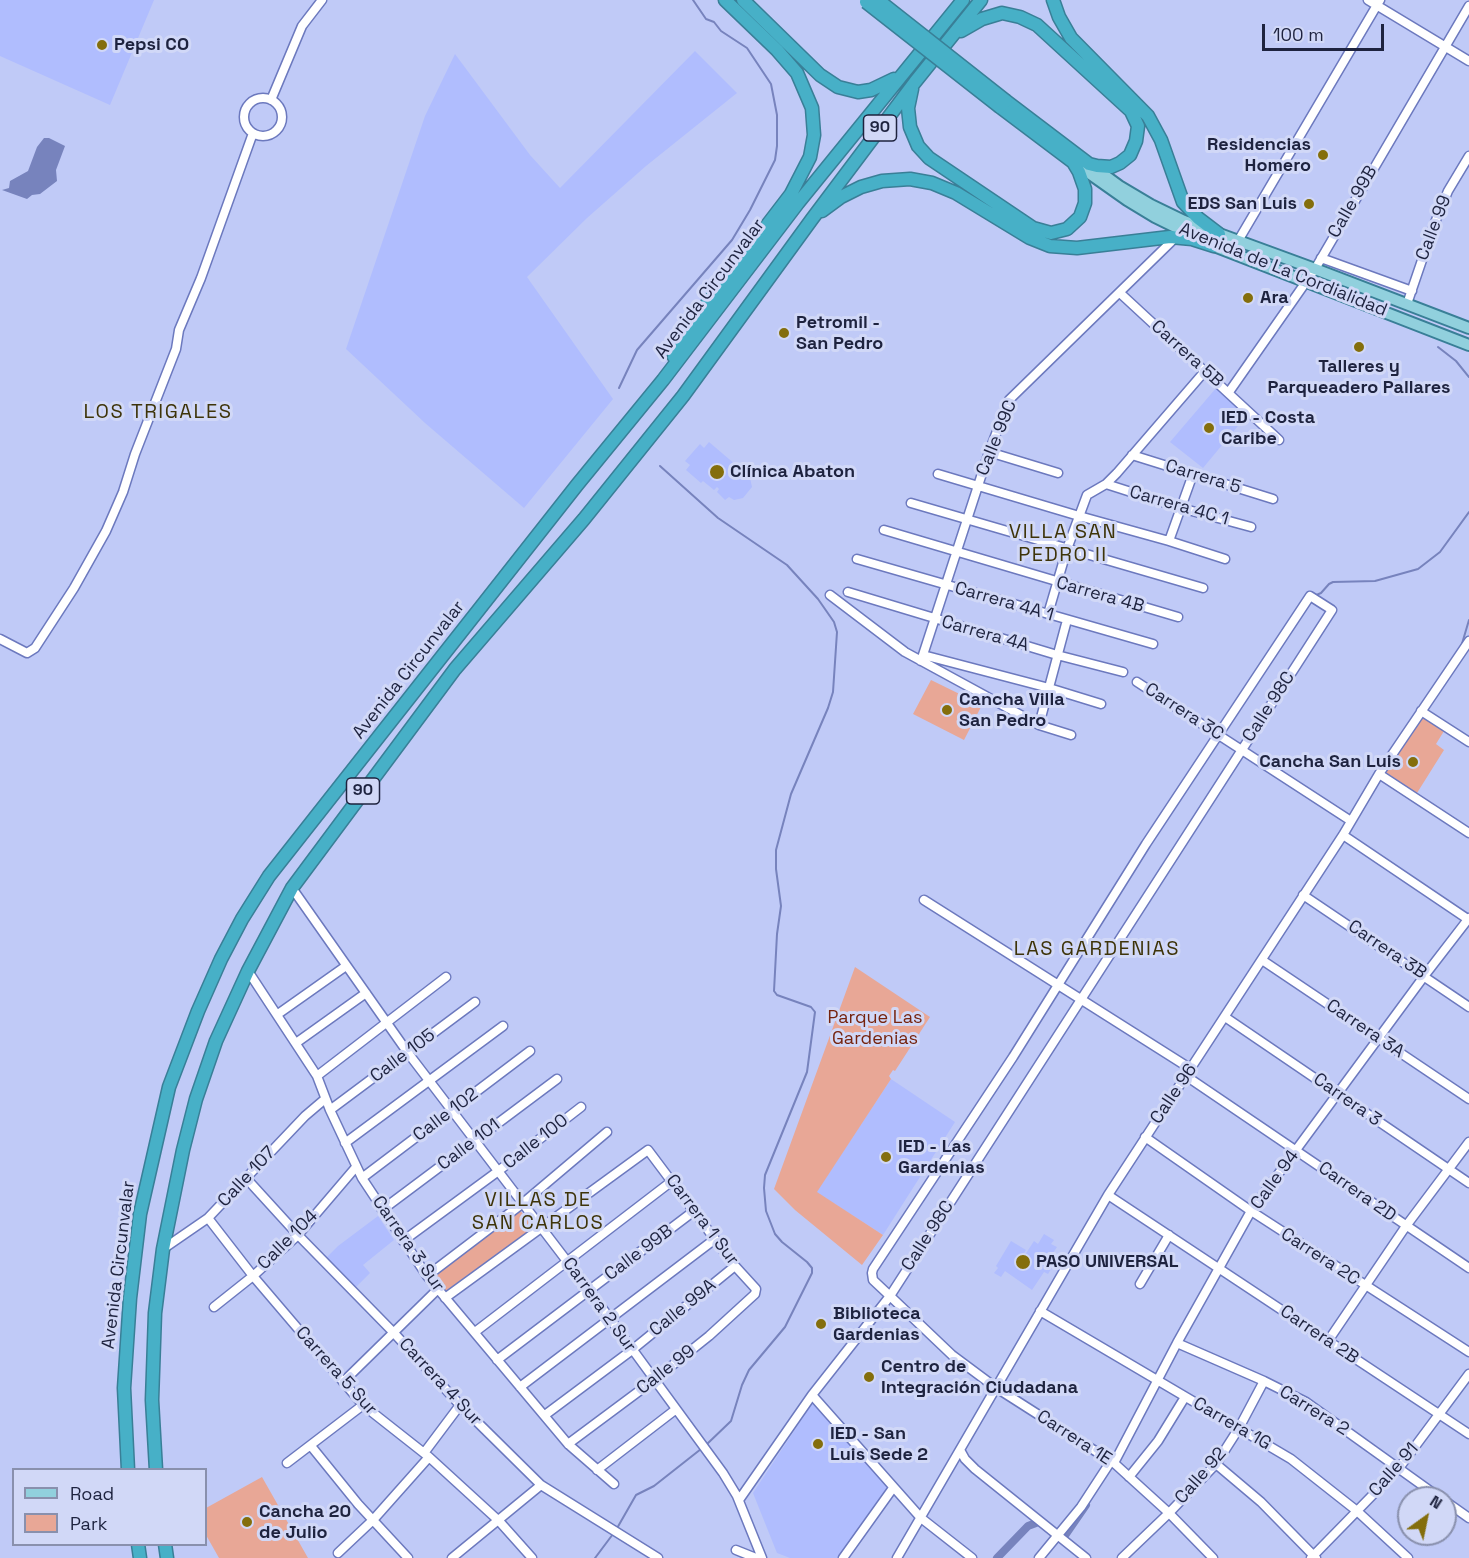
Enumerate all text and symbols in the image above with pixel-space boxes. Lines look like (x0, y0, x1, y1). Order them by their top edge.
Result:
scale bar (1265, 12, 1386, 50)
text: 100 m (1273, 23, 1324, 46)
place label: Pepsi CO (114, 34, 189, 56)
marker: Pepsi CO (95, 38, 109, 52)
road number: 90 (864, 115, 896, 141)
place label: Residencias Homero (1207, 134, 1311, 176)
marker: Residencias Homero (1316, 148, 1330, 162)
street label: Calle 99B (1324, 162, 1382, 242)
street label: Calle 99 (1412, 192, 1456, 264)
place label: EDS San Luis (1188, 193, 1297, 215)
marker: EDS San Luis (1302, 197, 1316, 211)
street label: Avenida Circunvalar (650, 215, 770, 363)
street label: Avenida de La Cordialidad (1176, 218, 1390, 322)
place label: Ara (1260, 287, 1289, 309)
marker: Ara (1241, 291, 1255, 305)
place label: Petromil - San Pedro (796, 312, 883, 354)
street label: Carrera 5B (1146, 316, 1228, 392)
marker: Petromil - San Pedro (777, 326, 791, 340)
marker: Talleres y Parqueadero Pallares (1352, 340, 1366, 354)
place label: Talleres y Parqueadero Pallares (1267, 356, 1451, 398)
street label: Calle 99C (972, 397, 1022, 479)
district label: LOS TRIGALES (84, 401, 232, 425)
place label: IED - Costa Caribe (1221, 407, 1315, 450)
marker: IED - Costa Caribe (1202, 421, 1216, 435)
street label: Carrera 5 (1163, 455, 1243, 499)
place label: Clínica Abaton (730, 461, 855, 483)
marker: Clínica Abaton (708, 463, 726, 481)
street label: Carrera 4C 1 (1127, 482, 1231, 530)
district label: VILLA SAN PEDRO II (1009, 521, 1117, 568)
street label: Carrera 4B (1054, 572, 1146, 618)
street label: Carrera 4A 1 (952, 578, 1056, 626)
street label: Avenida Circunvalar (348, 597, 470, 743)
street label: Carrera 4A (939, 611, 1031, 657)
street label: Calle 98C (1238, 668, 1300, 746)
street label: Carrera 3C (1141, 679, 1227, 745)
place label: Cancha Villa San Pedro (959, 689, 1065, 732)
marker: Cancha Villa San Pedro (940, 703, 954, 717)
place label: Cancha San Luis (1259, 751, 1401, 773)
marker: Cancha San Luis (1406, 755, 1420, 769)
road number: 90 (346, 778, 380, 804)
street label: Carrera 3B (1344, 916, 1430, 984)
district label: LAS GARDENIAS (1014, 938, 1180, 962)
street label: Carrera 3A (1322, 995, 1408, 1063)
park label: Parque Las Gardenias (828, 1007, 922, 1050)
street label: Calle 105 (366, 1025, 440, 1087)
street label: Calle 96 (1146, 1060, 1202, 1128)
street label: Carrera 3 (1309, 1069, 1385, 1131)
street label: Calle 102 (409, 1084, 483, 1146)
street label: Calle 100 (499, 1110, 573, 1174)
street label: Calle 101 (434, 1115, 504, 1175)
place label: IED - Las Gardenias (898, 1136, 985, 1178)
street label: Calle 107 (214, 1142, 280, 1212)
street label: Calle 94 (1246, 1146, 1304, 1214)
marker: IED - Las Gardenias (879, 1150, 893, 1164)
street label: Carrera 2D (1314, 1157, 1400, 1227)
street label: Carrera 1 Sur (661, 1170, 743, 1270)
street label: Avenida Circunvalar (98, 1180, 140, 1350)
district label: VILLAS DE SAN CARLOS (472, 1189, 604, 1236)
street label: Carrera 3 Sur (367, 1192, 449, 1296)
street label: Calle 98C (897, 1197, 959, 1275)
street label: Calle 104 (253, 1205, 323, 1275)
street label: Calle 99B (601, 1220, 677, 1286)
street label: Carrera 2C (1277, 1224, 1363, 1290)
place label: PASO UNIVERSAL (1036, 1251, 1178, 1273)
marker: PASO UNIVERSAL (1014, 1253, 1032, 1271)
street label: Carrera 2 Sur (557, 1254, 641, 1356)
street label: Calle 99A (645, 1275, 721, 1341)
street label: Carrera 2B (1276, 1301, 1362, 1369)
place label: Biblioteca Gardenias (833, 1303, 921, 1346)
marker: Biblioteca Gardenias (814, 1317, 828, 1331)
street label: Carrera 5 Sur (291, 1322, 381, 1420)
street label: Carrera 4 Sur (394, 1334, 486, 1430)
street label: Calle 99 (633, 1341, 699, 1399)
place label: Centro de Integración Ciudadana (881, 1356, 1078, 1398)
marker: Centro de Integración Ciudadana (862, 1370, 876, 1384)
street label: Carrera 2 (1275, 1381, 1353, 1441)
street label: Carrera 1G (1189, 1393, 1275, 1455)
street label: Carrera 1E (1033, 1406, 1115, 1470)
place label: IED - San Luis Sede 2 (830, 1423, 928, 1466)
marker: IED - San Luis Sede 2 (811, 1437, 825, 1451)
street label: Calle 91 (1365, 1439, 1423, 1501)
street label: Calle 92 (1171, 1443, 1231, 1509)
legend (12, 1468, 207, 1546)
text: Road (70, 1482, 114, 1505)
north arrow (1397, 1486, 1457, 1546)
text: N (1426, 1490, 1446, 1514)
place label: Cancha 20 de Julio (259, 1501, 351, 1544)
text: Park (70, 1512, 107, 1535)
marker: Cancha 20 de Julio (240, 1515, 254, 1529)

